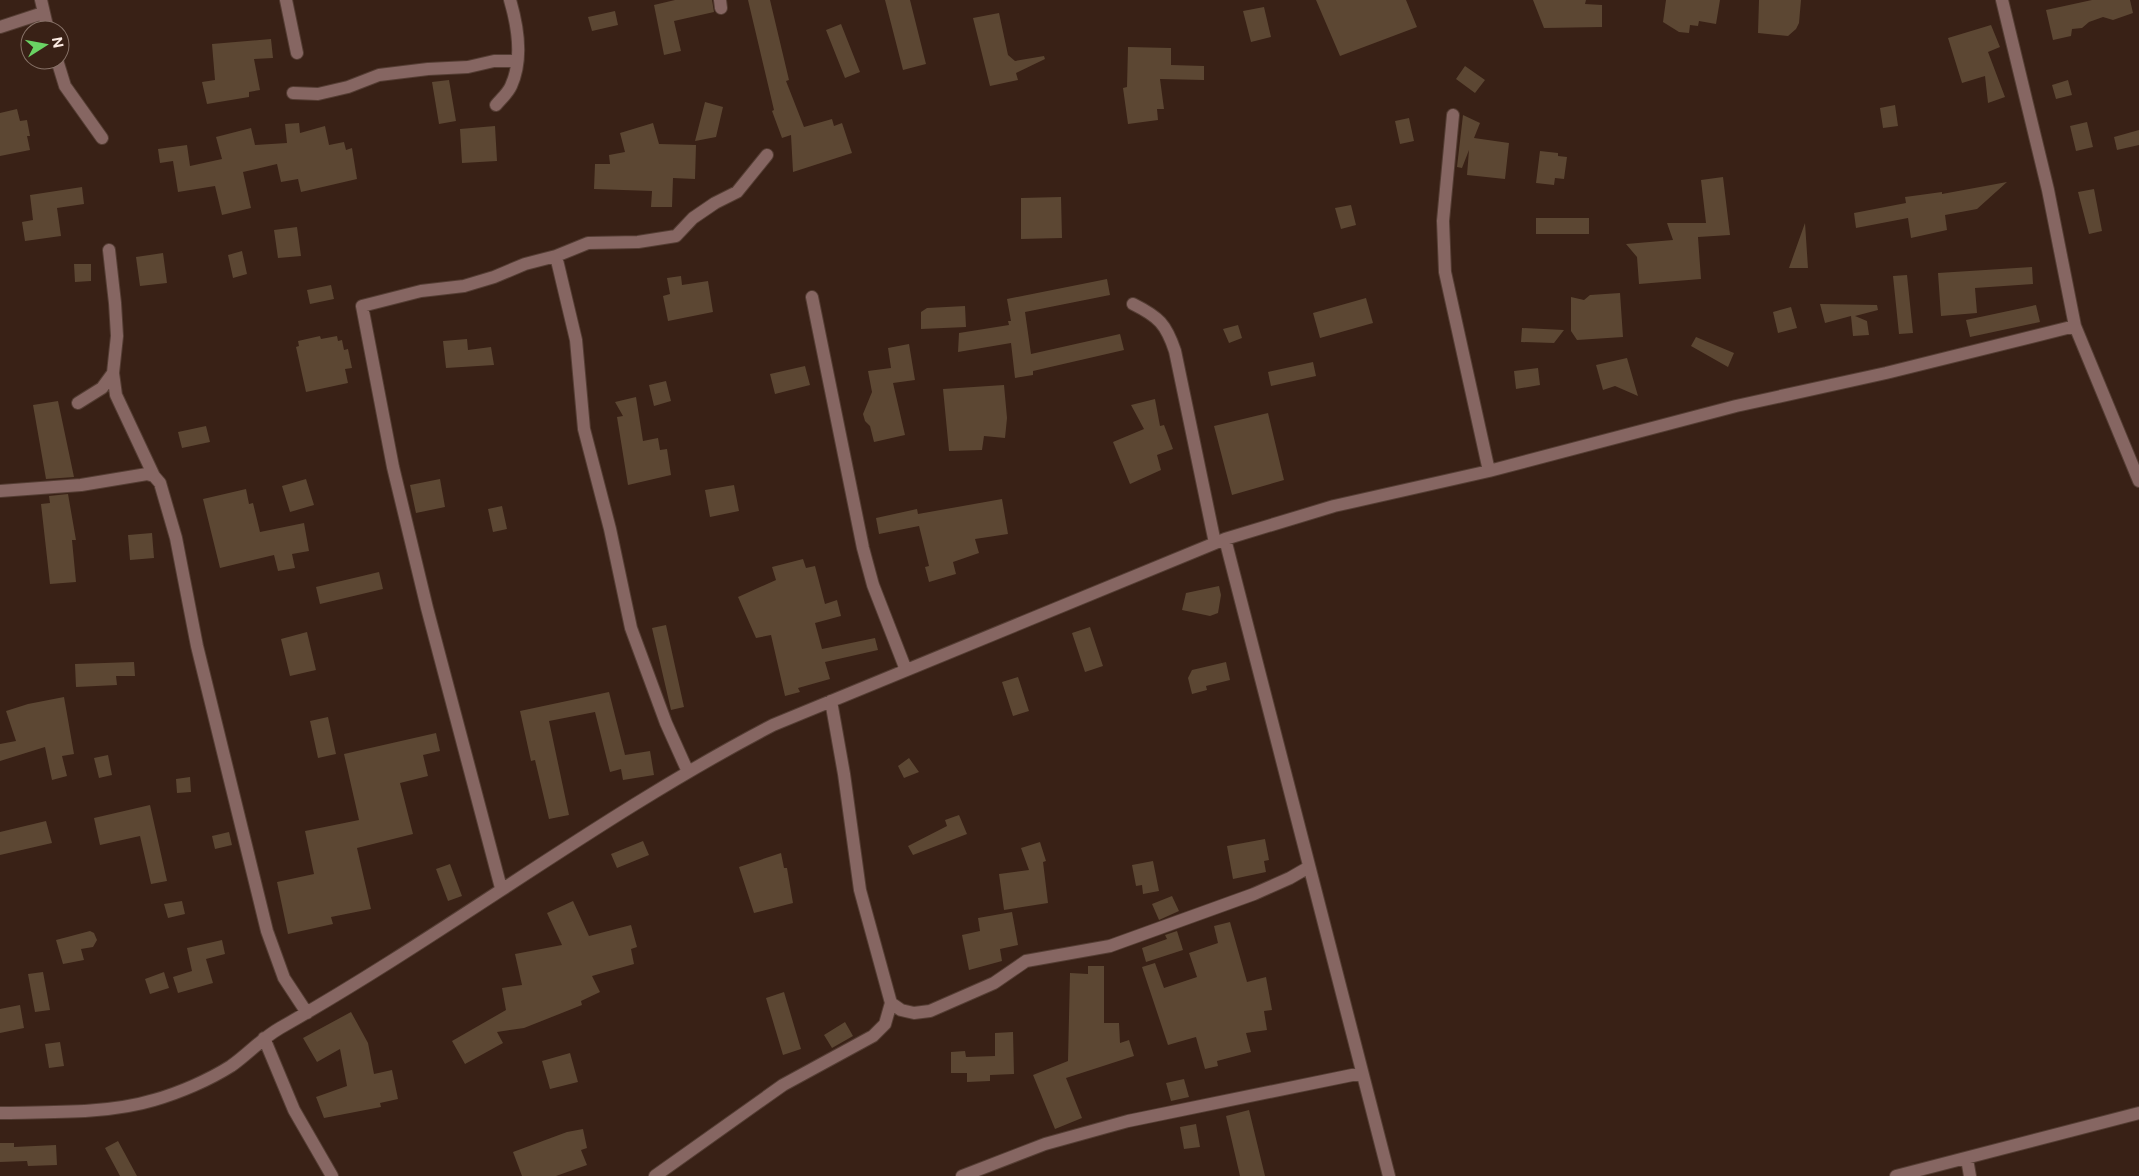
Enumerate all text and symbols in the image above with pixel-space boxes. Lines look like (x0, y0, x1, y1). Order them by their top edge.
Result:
north arrow (20, 20, 70, 70)
text: N (49, 36, 67, 49)

